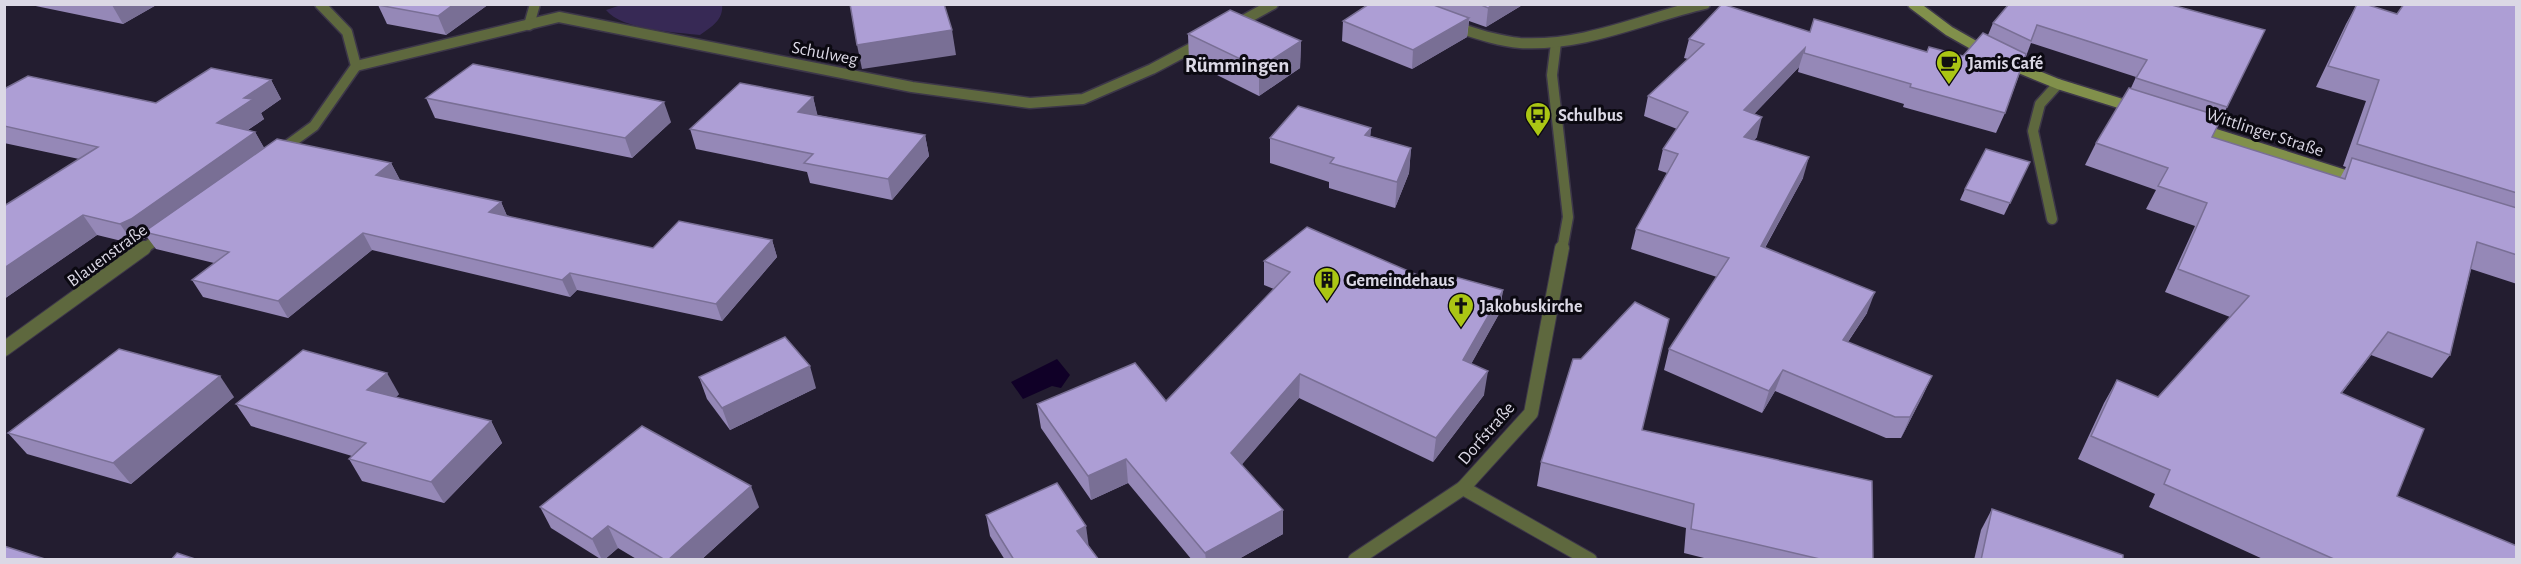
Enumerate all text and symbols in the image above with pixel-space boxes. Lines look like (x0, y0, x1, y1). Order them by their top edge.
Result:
street label: Schulweg (790, 39, 860, 69)
cafe icon: Jamis Café (1934, 48, 1964, 86)
district label: Rümmingen (1185, 55, 1289, 76)
place label: Jamis Café (1968, 55, 2043, 73)
bus stop icon: Schulbus (1523, 100, 1553, 138)
street label: Wittlinger Straße (2204, 105, 2326, 160)
place label: Schulbus (1558, 107, 1623, 125)
street label: Blauenstraße (64, 221, 151, 291)
building icon: Gemeindehaus (1312, 265, 1342, 303)
place label: Gemeindehaus (1346, 272, 1455, 290)
church icon: Jakobuskirche (1446, 291, 1476, 329)
place label: Jakobuskirche (1480, 298, 1582, 316)
street label: Dorfstraße (1455, 399, 1519, 468)

